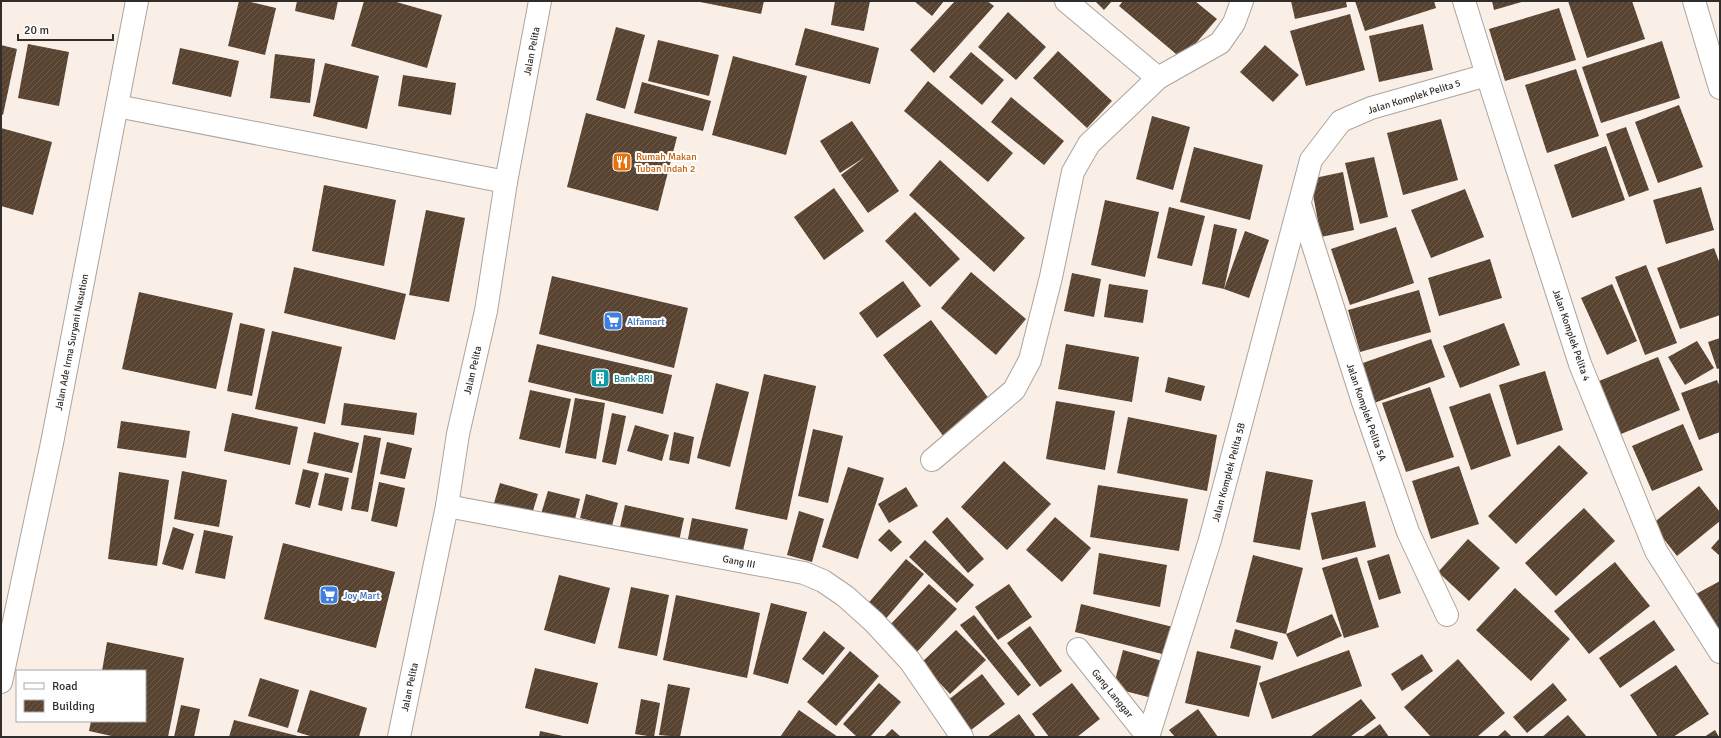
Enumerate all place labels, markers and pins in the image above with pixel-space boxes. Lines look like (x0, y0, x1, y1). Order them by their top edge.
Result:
restaurant icon: Rumah Makan Tuban Indah 2 (611, 151, 633, 173)
place label: Rumah Makan Tuban Indah 2 (636, 151, 697, 175)
supermarket icon: Alfamart (602, 310, 624, 332)
place label: Alfamart (627, 316, 665, 328)
building icon: Bank BRI (589, 367, 611, 389)
place label: Bank BRI (614, 373, 653, 385)
supermarket icon: Joy Mart (318, 584, 340, 606)
place label: Joy Mart (343, 590, 380, 602)

